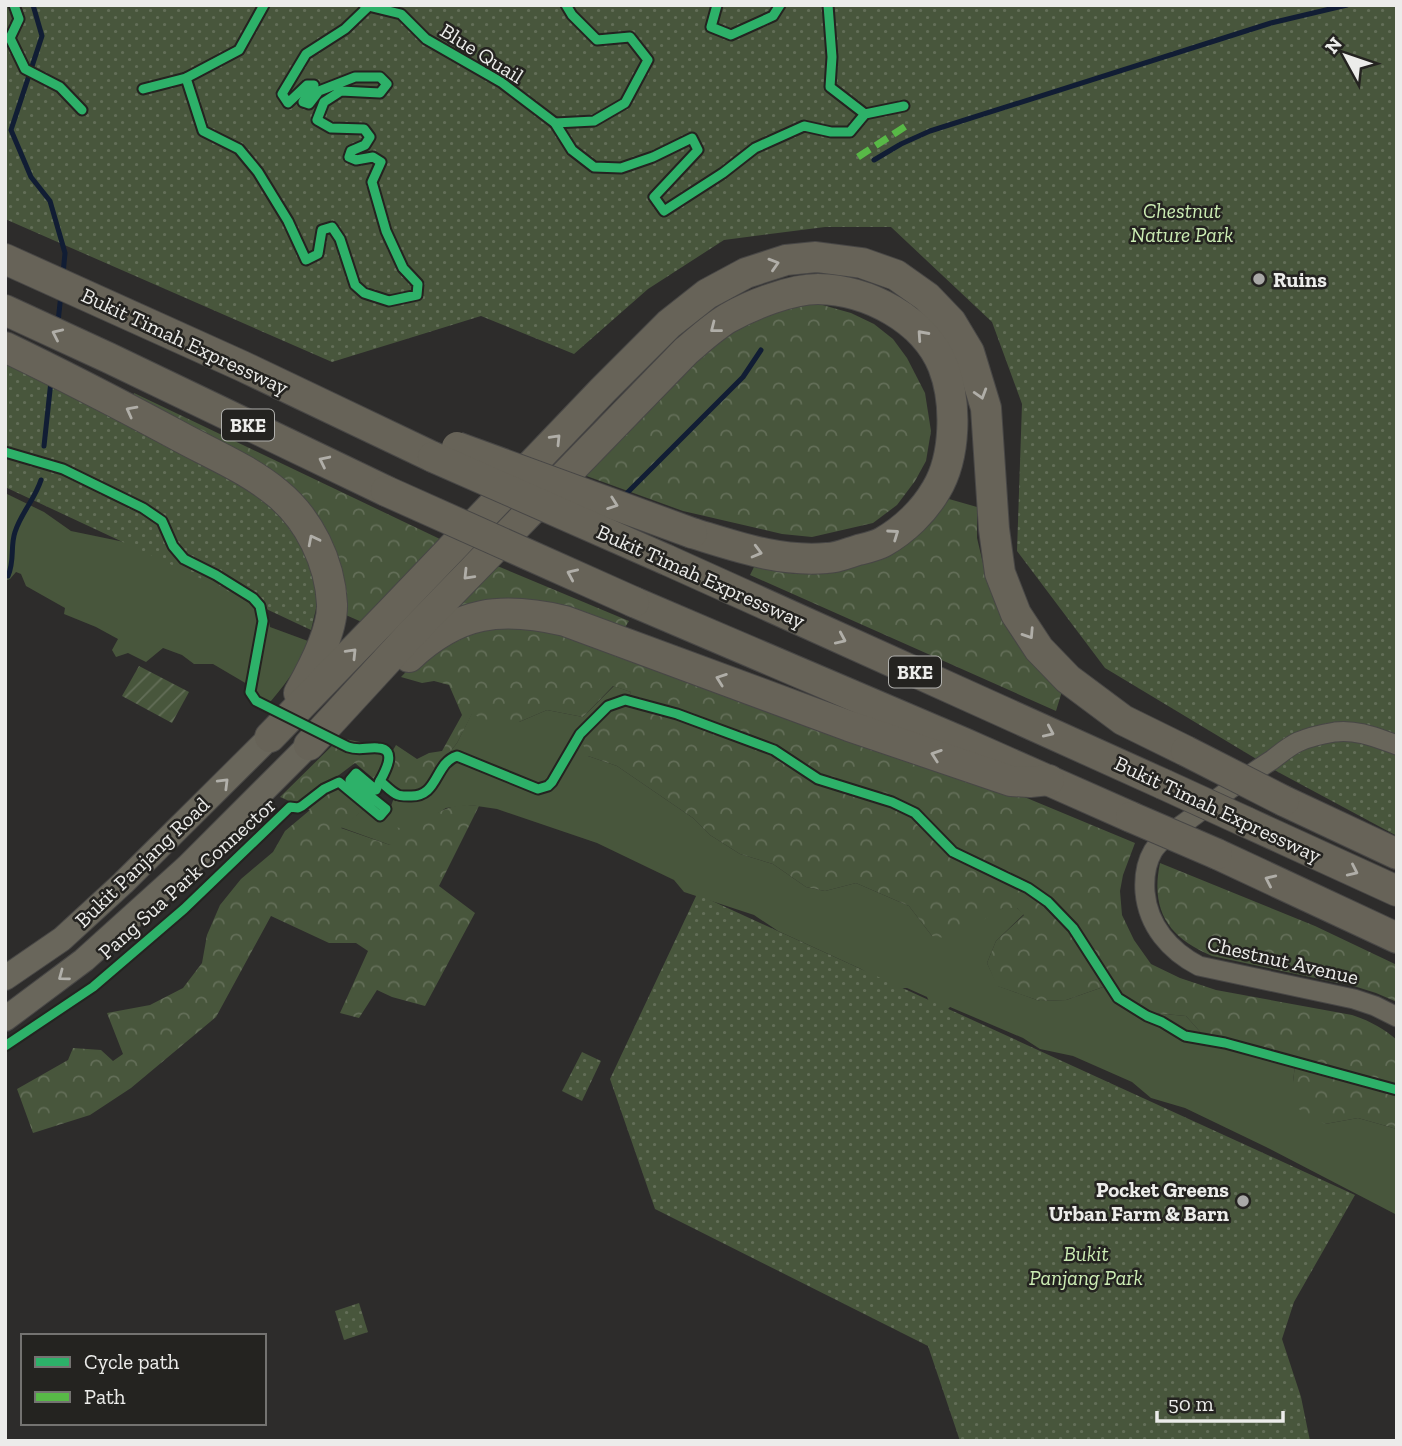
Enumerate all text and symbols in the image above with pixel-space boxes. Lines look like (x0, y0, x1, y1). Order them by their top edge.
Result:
street label: Blue Quail (436, 18, 529, 89)
north arrow (1311, 21, 1381, 91)
text: N (1320, 32, 1347, 58)
park label: Chestnut Nature Park (1131, 198, 1233, 247)
one-way arrow (767, 258, 779, 272)
place label: Ruins (1273, 267, 1327, 292)
marker: Ruins (1251, 271, 1267, 287)
street label: Bukit Timah Expressway (78, 282, 293, 400)
one-way arrow (711, 319, 723, 332)
one-way arrow (52, 328, 64, 342)
one-way arrow (917, 330, 930, 343)
one-way arrow (973, 387, 988, 399)
one-way arrow (126, 405, 139, 419)
road number: BKE (222, 410, 274, 440)
one-way arrow (548, 434, 561, 447)
one-way arrow (319, 456, 331, 470)
one-way arrow (606, 496, 618, 510)
street label: Bukit Timah Expressway (593, 519, 809, 633)
one-way arrow (886, 530, 899, 542)
one-way arrow (308, 535, 322, 547)
one-way arrow (751, 544, 763, 559)
one-way arrow (464, 567, 476, 579)
one-way arrow (567, 568, 579, 582)
one-way arrow (1021, 626, 1033, 639)
one-way arrow (834, 631, 846, 645)
one-way arrow (343, 648, 356, 661)
road number: BKE (889, 656, 941, 688)
one-way arrow (716, 674, 728, 688)
one-way arrow (1041, 724, 1054, 738)
one-way arrow (930, 749, 943, 763)
street label: Bukit Timah Expressway (1111, 750, 1326, 868)
one-way arrow (215, 778, 228, 791)
street label: Bukit Panjang Road (70, 791, 215, 933)
street label: Pang Sua Park Connector (93, 792, 281, 964)
one-way arrow (1346, 863, 1358, 877)
one-way arrow (1265, 874, 1277, 888)
street label: Chestnut Avenue (1205, 930, 1361, 990)
one-way arrow (58, 968, 71, 980)
place label: Pocket Greens Urban Farm & Barn (1049, 1177, 1230, 1226)
marker: Pocket Greens Urban Farm & Barn (1235, 1193, 1251, 1209)
park label: Bukit Panjang Park (1029, 1241, 1143, 1290)
legend (21, 1334, 266, 1425)
text: Cycle path (84, 1349, 179, 1374)
scale bar (1157, 1380, 1283, 1424)
text: Path (84, 1384, 126, 1409)
text: 50 m (1168, 1391, 1214, 1416)

